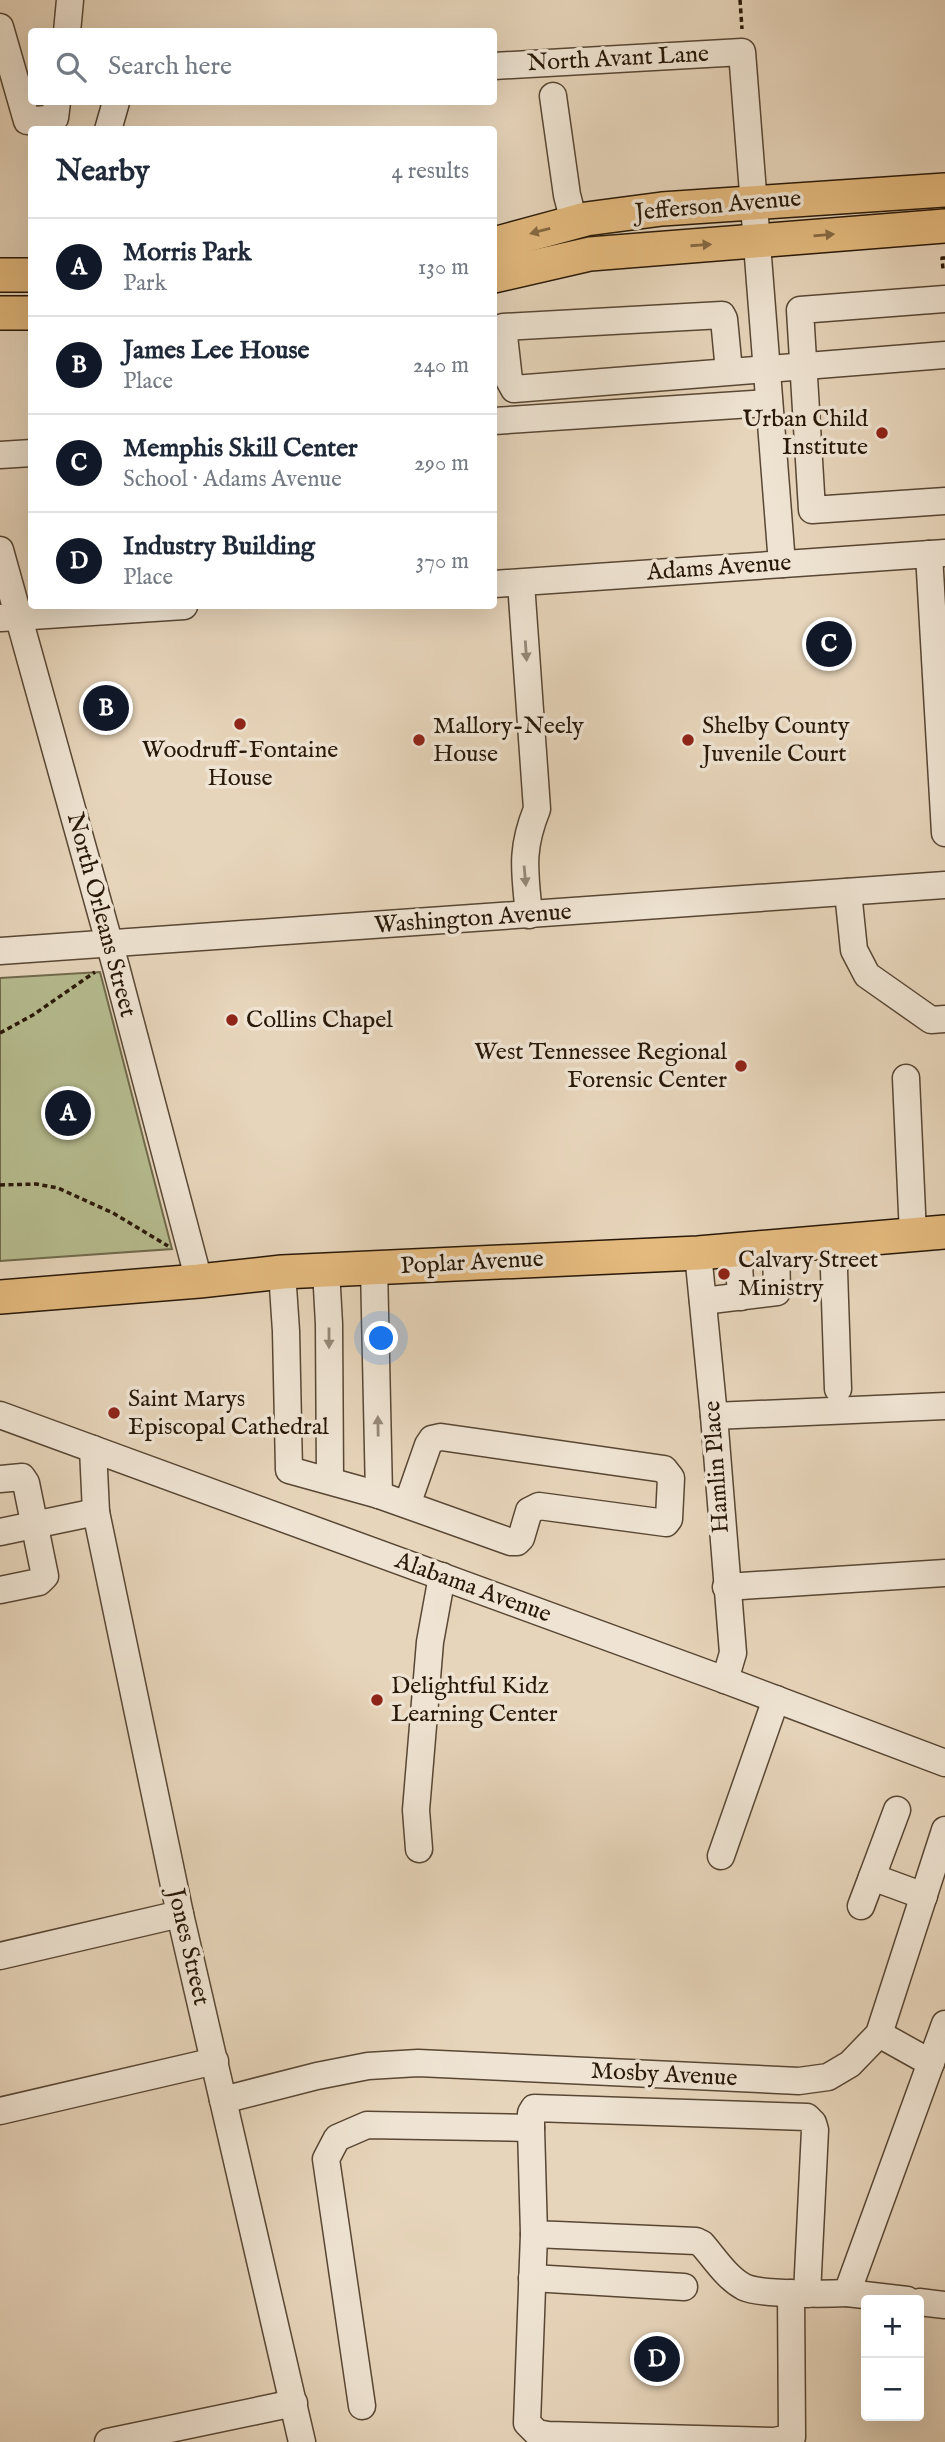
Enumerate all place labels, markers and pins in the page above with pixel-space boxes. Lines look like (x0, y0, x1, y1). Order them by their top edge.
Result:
place label: Urban Child Institute (743, 404, 868, 463)
marker: Urban Child Institute (874, 425, 890, 441)
pin: C (806, 618, 852, 670)
pin: B (83, 682, 129, 734)
place label: Mallory-Neely House (433, 711, 584, 770)
place label: Shelby County Juvenile Court (699, 711, 850, 770)
marker: Woodruff-Fontaine House (232, 716, 248, 732)
marker: Mallory-Neely House (411, 732, 427, 748)
marker: Shelby County Juvenile Court (680, 732, 696, 748)
place label: Woodruff-Fontaine House (142, 735, 338, 794)
place label: Collins Chapel (246, 1005, 393, 1036)
marker: Collins Chapel (224, 1012, 240, 1028)
place label: West Tennessee Regional Forensic Center (474, 1037, 727, 1096)
marker: West Tennessee Regional Forensic Center (733, 1058, 749, 1074)
pin: A (45, 1087, 91, 1139)
place label: Calvary Street Ministry (738, 1245, 878, 1304)
marker: Calvary Street Ministry (716, 1266, 732, 1282)
place label: Saint Marys Episcopal Cathedral (128, 1384, 329, 1443)
marker: Saint Marys Episcopal Cathedral (106, 1405, 122, 1421)
place label: Delightful Kidz Learning Center (391, 1671, 558, 1730)
marker: Delightful Kidz Learning Center (369, 1692, 385, 1708)
pin: D (634, 2333, 680, 2385)

